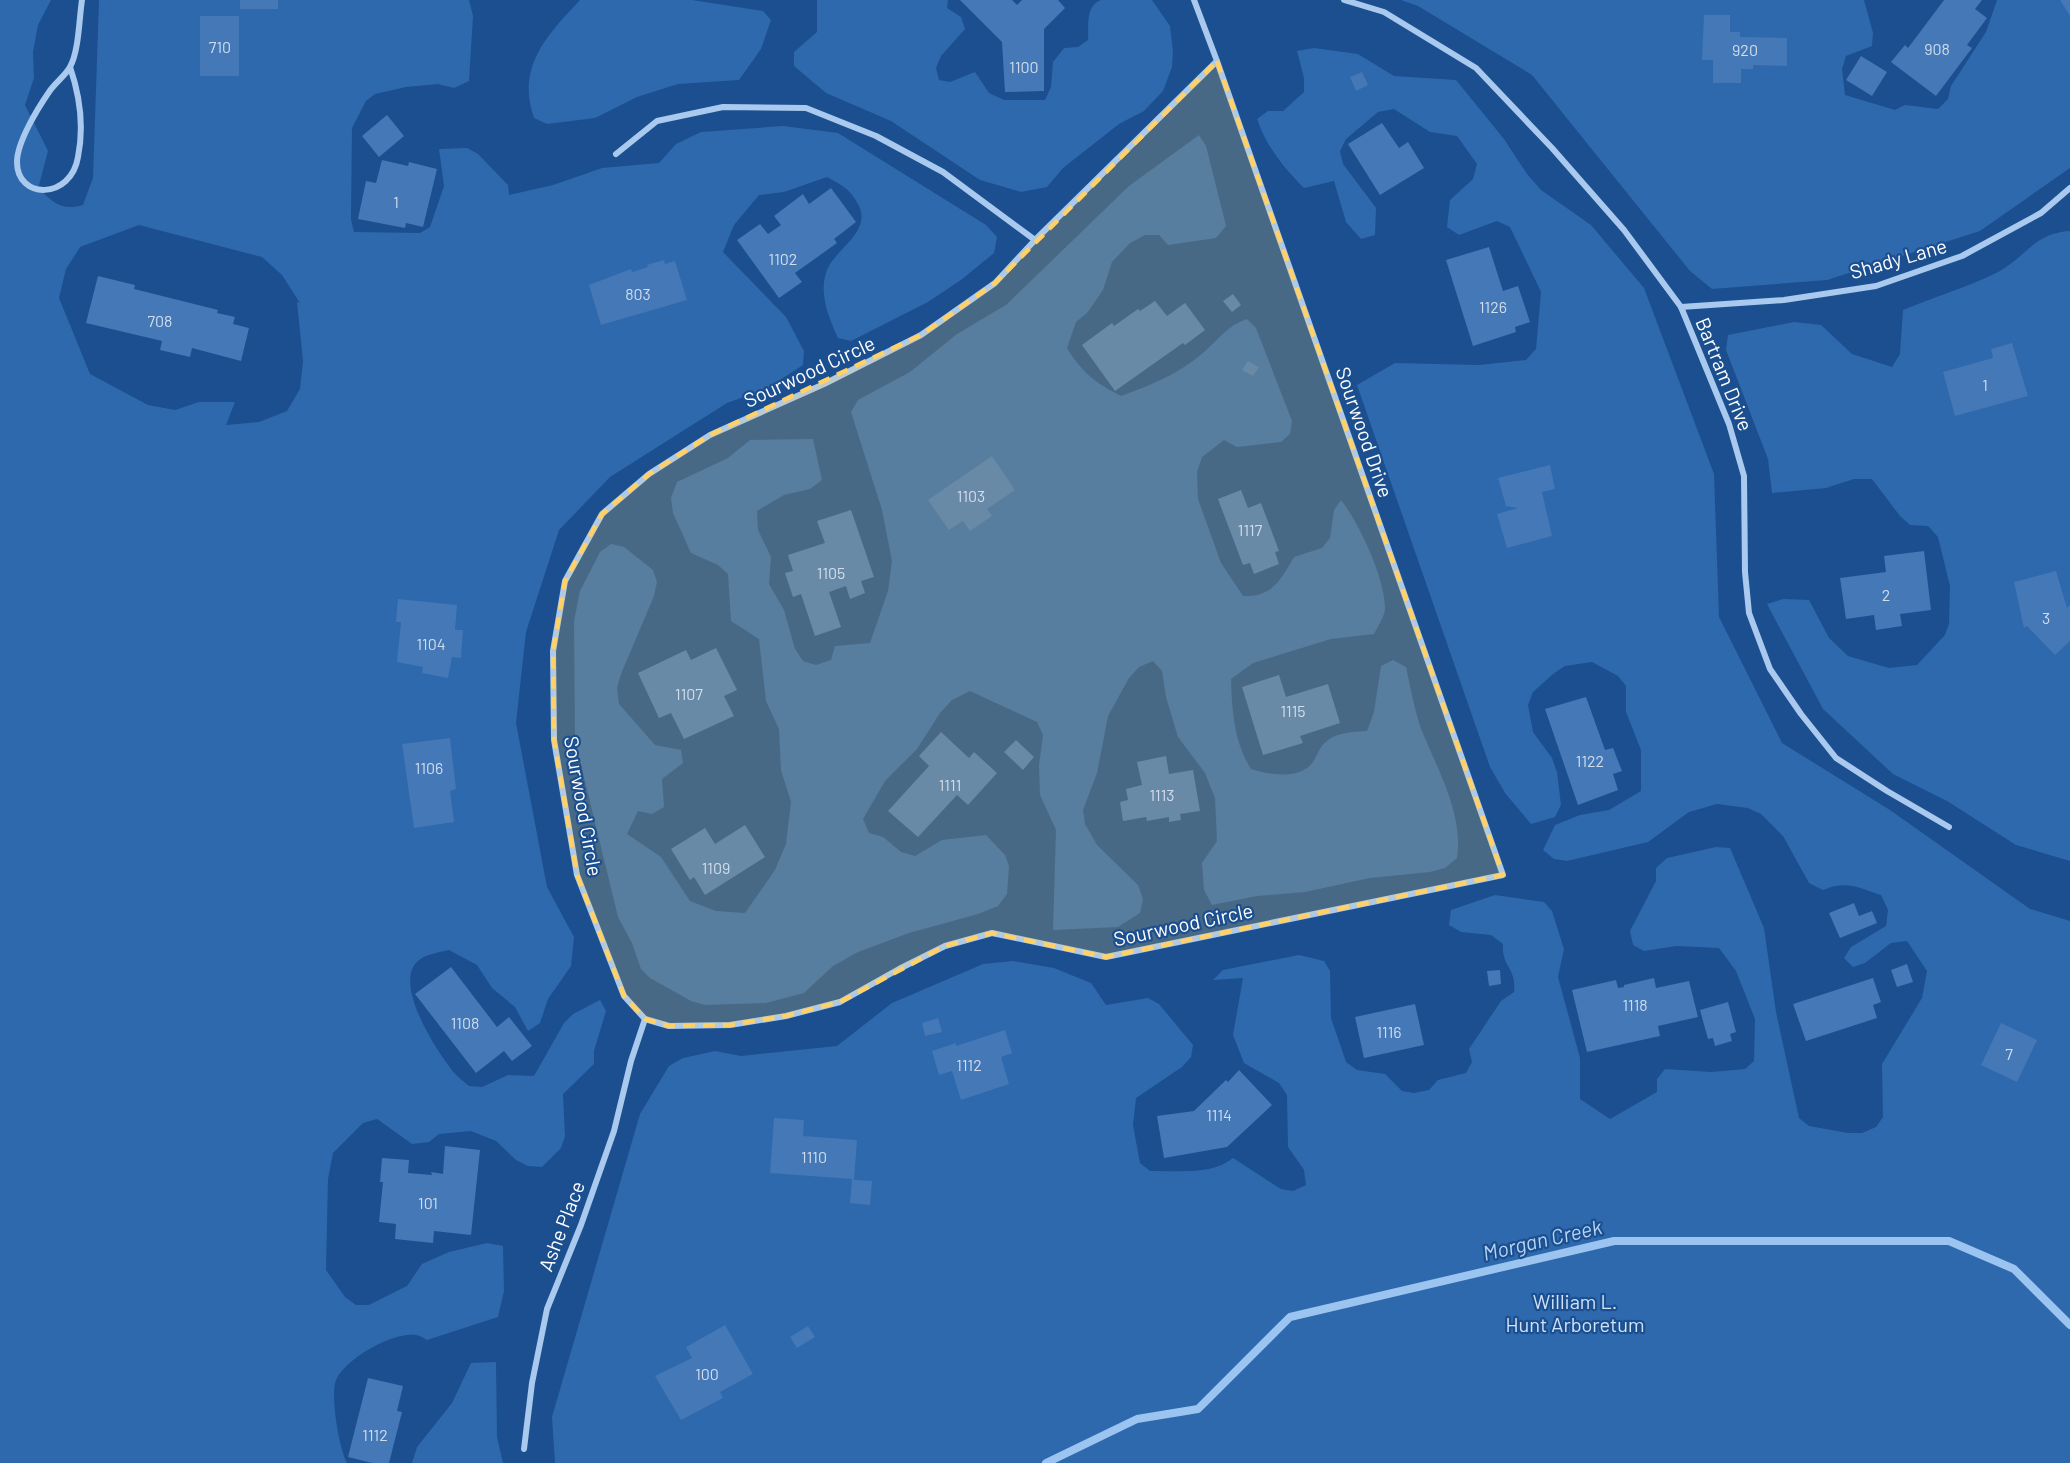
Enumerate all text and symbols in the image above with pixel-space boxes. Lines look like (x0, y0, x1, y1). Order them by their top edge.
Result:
house number: 710 (209, 37, 231, 56)
house number: 908 (1924, 39, 1950, 58)
house number: 920 (1732, 40, 1758, 59)
house number: 1100 (1009, 57, 1039, 76)
house number: 1 (393, 192, 399, 211)
street label: Shady Lane (1847, 233, 1949, 283)
house number: 1102 (769, 249, 797, 268)
house number: 803 (625, 284, 651, 303)
house number: 1126 (1479, 297, 1507, 316)
house number: 708 (148, 311, 172, 330)
street label: Bartram Drive (1691, 314, 1759, 434)
street label: Sourwood Circle (740, 330, 878, 412)
street label: Sourwood Drive (1331, 364, 1399, 500)
house number: 1 (1982, 375, 1988, 394)
house number: 1103 (957, 486, 985, 505)
house number: 1117 (1238, 520, 1263, 539)
house number: 1105 (817, 563, 845, 582)
house number: 2 (1882, 585, 1890, 604)
house number: 3 (2042, 608, 2050, 627)
house number: 1104 (416, 634, 446, 653)
house number: 1107 (675, 684, 703, 703)
house number: 1115 (1280, 701, 1306, 720)
street label: Sourwood Circle (560, 734, 608, 878)
house number: 1122 (1576, 751, 1604, 770)
house number: 1106 (415, 758, 443, 777)
house number: 1111 (939, 775, 961, 794)
house number: 1113 (1149, 785, 1175, 804)
house number: 1109 (702, 858, 730, 877)
street label: Sourwood Circle (1111, 897, 1255, 951)
house number: 1118 (1622, 995, 1648, 1014)
house number: 1108 (451, 1013, 479, 1032)
house number: 1116 (1376, 1022, 1402, 1041)
house number: 7 (2005, 1044, 2013, 1063)
house number: 1112 (956, 1055, 982, 1074)
house number: 1114 (1206, 1105, 1232, 1124)
house number: 1110 (801, 1147, 827, 1166)
street label: Ashe Place (533, 1177, 589, 1275)
house number: 101 (418, 1193, 438, 1212)
water label: Morgan Creek (1480, 1213, 1605, 1265)
park label: William L. Hunt Arboretum (1505, 1289, 1645, 1336)
house number: 100 (695, 1364, 719, 1383)
house number: 1112 (362, 1425, 388, 1444)

